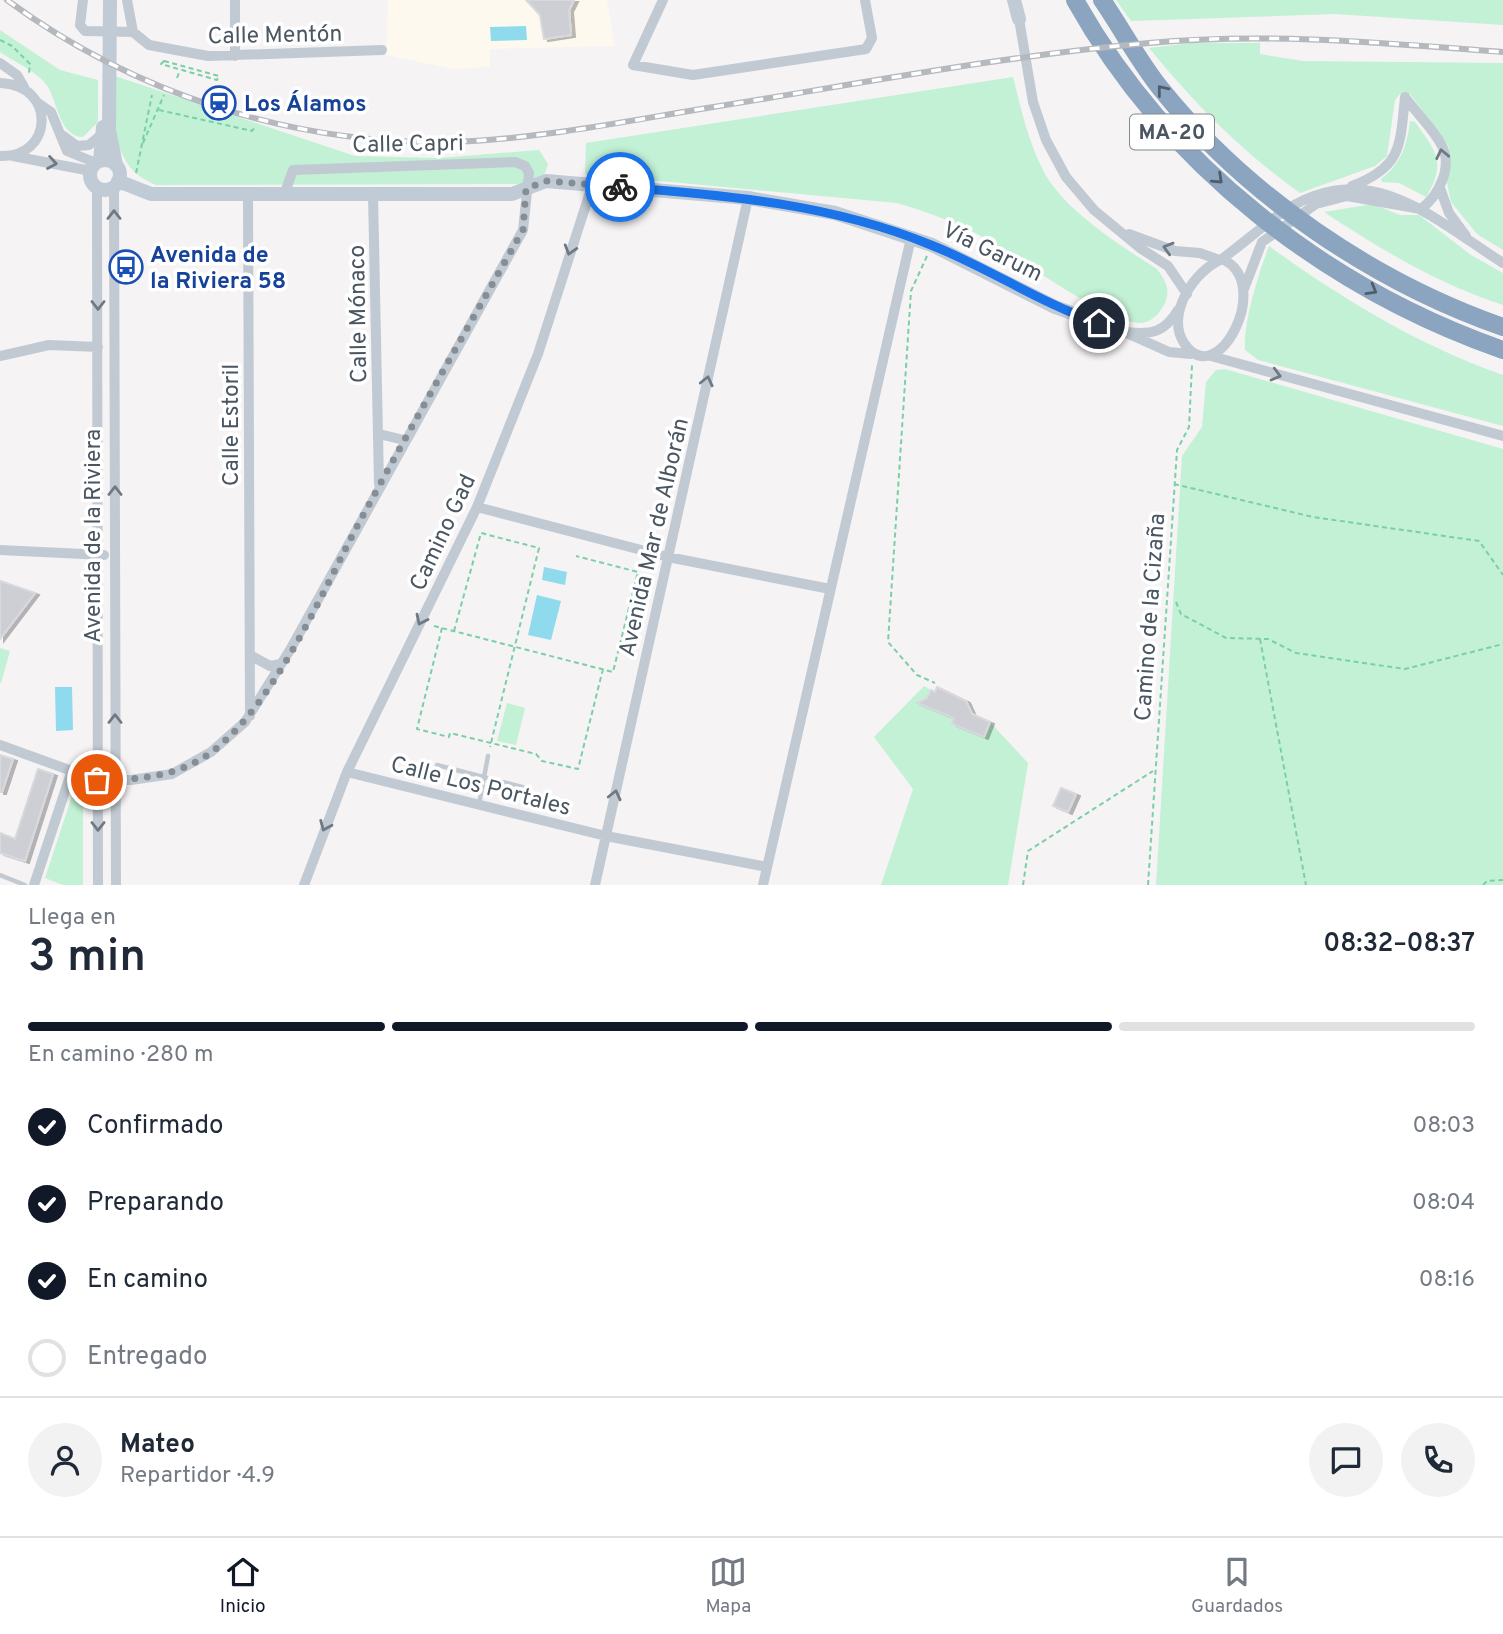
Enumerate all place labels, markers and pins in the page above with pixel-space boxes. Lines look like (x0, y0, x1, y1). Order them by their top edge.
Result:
station icon: Los Álamos (200, 84, 238, 122)
place label: Los Álamos (244, 90, 367, 120)
place label: Avenida de la Riviera 58 (150, 242, 286, 297)
bus stop icon: Avenida de la Riviera 58 (107, 248, 145, 286)
pin (1069, 293, 1129, 353)
pin (67, 750, 127, 810)

